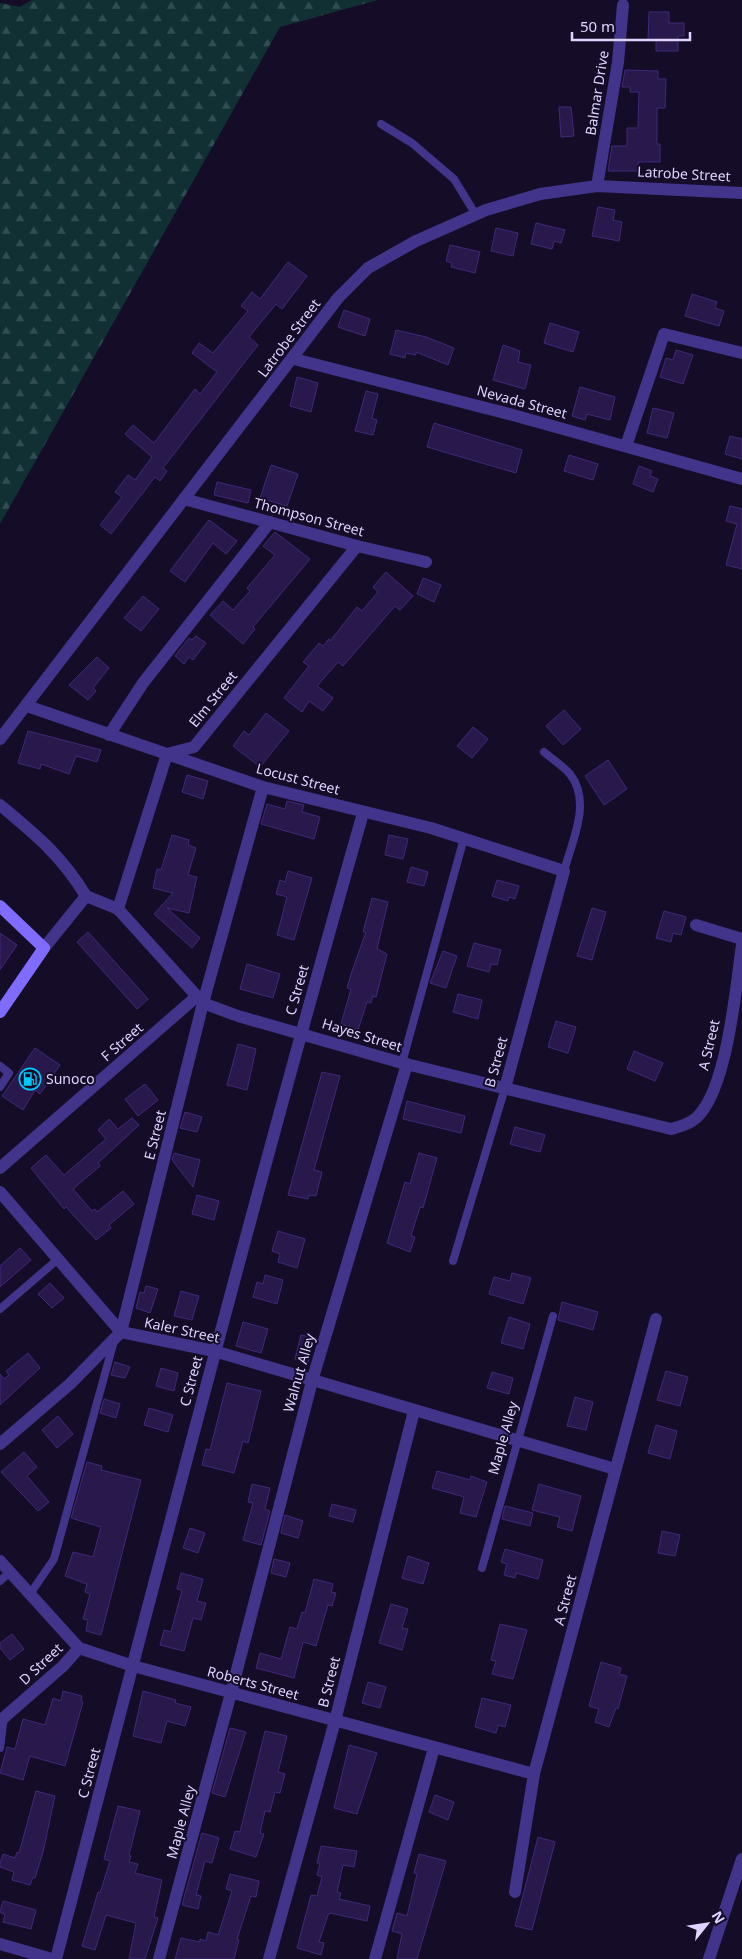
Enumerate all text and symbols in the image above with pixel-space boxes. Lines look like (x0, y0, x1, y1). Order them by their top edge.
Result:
scale bar (572, 10, 690, 42)
text: 50 m (580, 16, 615, 36)
street label: Balmar Drive (580, 49, 613, 137)
street label: Latrobe Street (637, 162, 731, 185)
street label: Latrobe Street (253, 295, 324, 381)
street label: Nevada Street (475, 380, 569, 423)
street label: Thompson Street (252, 493, 366, 540)
street label: Elm Street (184, 667, 241, 731)
street label: Locust Street (254, 758, 342, 799)
street label: C Street (280, 962, 313, 1017)
street label: Hayes Street (320, 1013, 404, 1056)
street label: F Street (97, 1018, 147, 1065)
street label: A Street (693, 1018, 724, 1072)
street label: B Street (480, 1034, 511, 1089)
fuel station icon: Sunoco (18, 1067, 42, 1091)
place label: Sunoco (46, 1069, 95, 1088)
street label: E Street (139, 1108, 170, 1162)
street label: Kaler Street (143, 1312, 222, 1347)
street label: Walnut Alley (278, 1330, 319, 1414)
street label: C Street (175, 1354, 206, 1408)
street label: Maple Alley (483, 1398, 522, 1477)
street label: A Street (549, 1572, 580, 1627)
street label: D Street (15, 1639, 67, 1689)
street label: B Street (313, 1654, 344, 1709)
street label: Roberts Street (205, 1661, 301, 1704)
street label: C Street (73, 1746, 104, 1800)
street label: Maple Alley (162, 1782, 200, 1861)
north arrow (682, 1899, 732, 1949)
text: N (708, 1908, 730, 1927)

